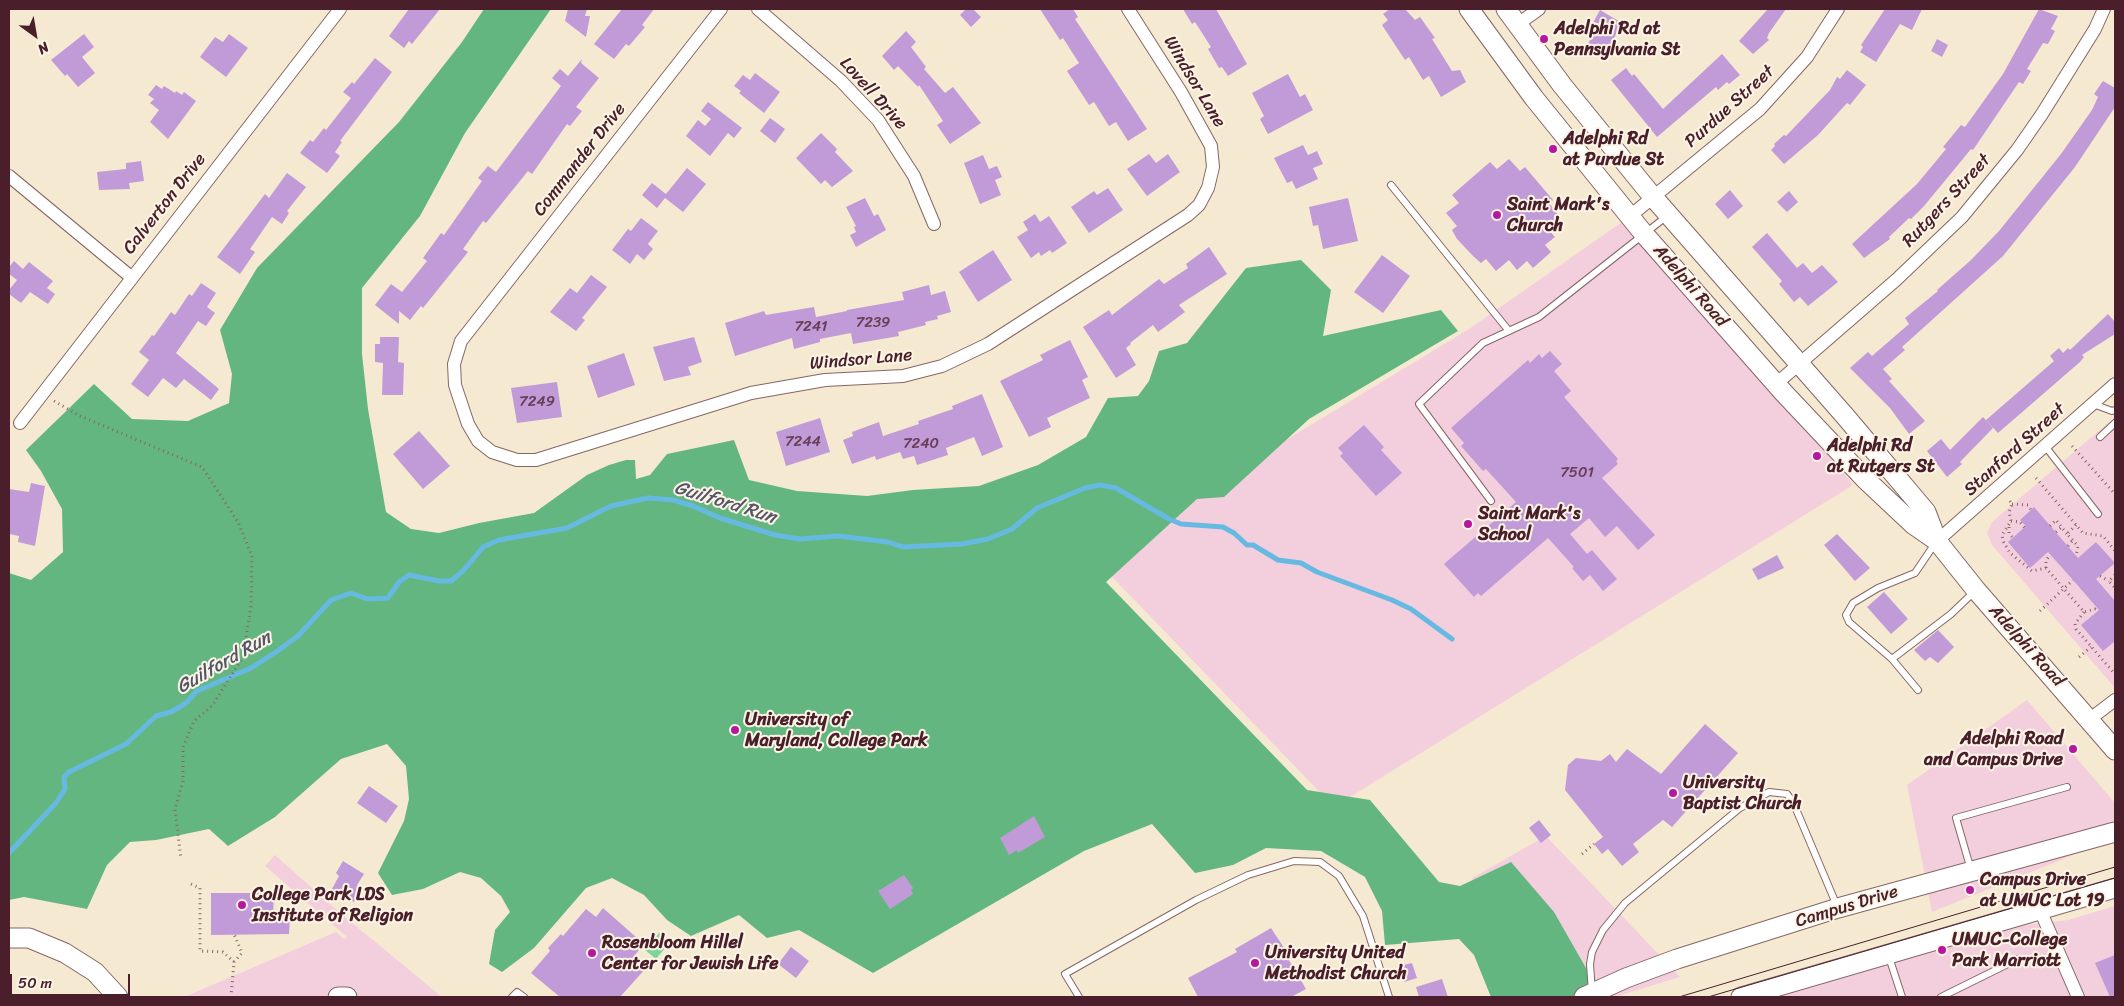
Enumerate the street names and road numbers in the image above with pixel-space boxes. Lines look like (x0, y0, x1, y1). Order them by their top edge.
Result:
street label: Windsor Lane (1158, 32, 1230, 132)
street label: Lovell Drive (835, 53, 911, 135)
street label: Purdue Street (1681, 61, 1779, 153)
street label: Commander Drive (529, 99, 631, 221)
street label: Calverton Drive (119, 149, 211, 259)
street label: Rutgers Street (1898, 150, 1996, 252)
street label: Adelphi Road (1648, 240, 1732, 332)
street label: Windsor Lane (809, 345, 913, 375)
street label: Stanford Street (1960, 399, 2070, 501)
street label: Adelphi Road (1984, 601, 2068, 691)
street label: Campus Drive (1793, 881, 1901, 933)

